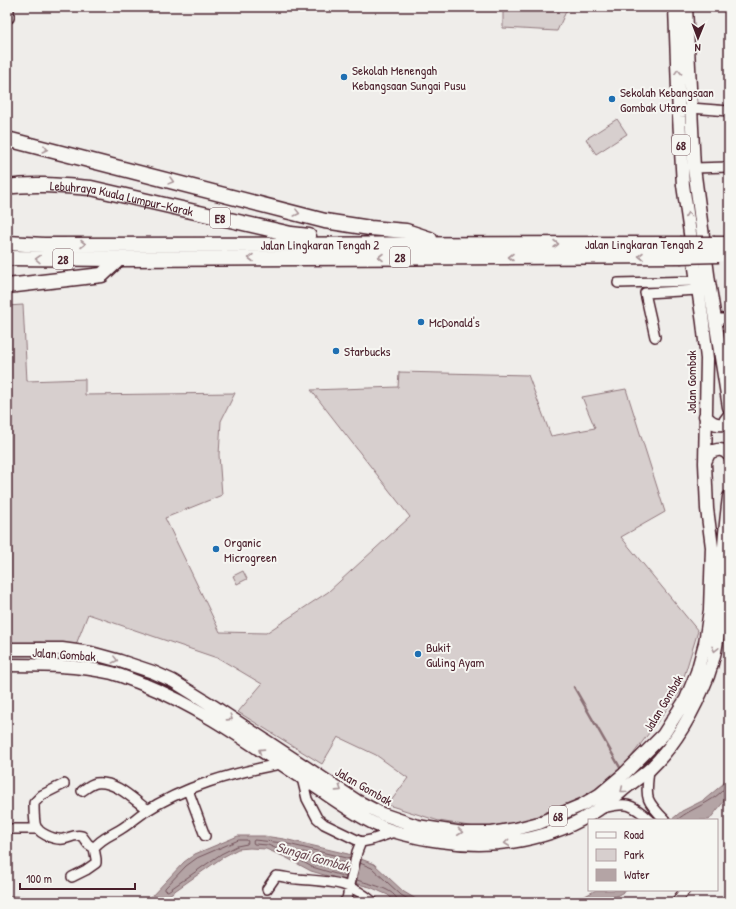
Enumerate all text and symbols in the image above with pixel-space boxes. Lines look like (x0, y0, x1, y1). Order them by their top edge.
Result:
north arrow (678, 18, 718, 58)
text: N (695, 41, 701, 55)
place label: Sekolah Menengah Kebangsaan Sungai Pusu (352, 61, 466, 94)
one-way arrow (673, 69, 682, 75)
marker: Sekolah Menengah Kebangsaan Sungai Pusu (339, 72, 349, 82)
place label: Sekolah Kebangsaan Gombak Utara (620, 83, 714, 116)
marker: Sekolah Kebangsaan Gombak Utara (607, 94, 617, 104)
road number: 68 (672, 135, 690, 155)
one-way arrow (41, 144, 48, 153)
street label: Lebuhraya Kuala Lumpur–Karak (49, 176, 196, 220)
one-way arrow (167, 177, 174, 185)
road number: E8 (210, 208, 230, 228)
one-way arrow (293, 209, 300, 217)
one-way arrow (684, 212, 693, 218)
street label: Jalan Lingkaran Tengah 2 (260, 235, 379, 254)
street label: Jalan Lingkaran Tengah 2 (585, 235, 703, 253)
one-way arrow (80, 240, 86, 248)
one-way arrow (553, 240, 559, 248)
road number: 28 (390, 247, 410, 267)
road number: 28 (53, 249, 73, 269)
one-way arrow (638, 252, 644, 260)
one-way arrow (378, 253, 384, 261)
one-way arrow (508, 253, 514, 261)
one-way arrow (248, 254, 254, 262)
one-way arrow (35, 255, 41, 263)
place label: McDonald's (429, 313, 480, 331)
marker: McDonald's (416, 317, 426, 327)
place label: Starbucks (344, 342, 391, 360)
marker: Starbucks (331, 346, 341, 356)
street label: Jalan Gombak (682, 350, 700, 414)
place label: Organic Microgreen (224, 533, 277, 566)
marker: Organic Microgreen (211, 544, 221, 554)
place label: Bukit Guling Ayam (426, 638, 484, 671)
street label: Jalan Gombak (32, 643, 97, 665)
one-way arrow (712, 646, 720, 652)
marker: Bukit Guling Ayam (413, 649, 423, 659)
one-way arrow (112, 655, 118, 663)
street label: Jalan Gombak (639, 671, 687, 735)
one-way arrow (226, 713, 233, 720)
one-way arrow (258, 748, 265, 756)
street label: Jalan Gombak (332, 762, 397, 810)
one-way arrow (335, 784, 342, 792)
one-way arrow (621, 785, 628, 792)
road number: 68 (549, 806, 567, 826)
legend (588, 819, 718, 891)
text: Road (624, 826, 644, 843)
one-way arrow (457, 827, 463, 836)
water label: Sungai Gombak (274, 836, 353, 877)
one-way arrow (504, 838, 510, 847)
text: Park (624, 846, 644, 863)
scale bar (20, 865, 135, 891)
text: Water (624, 866, 650, 883)
text: 100 m (26, 870, 52, 887)

